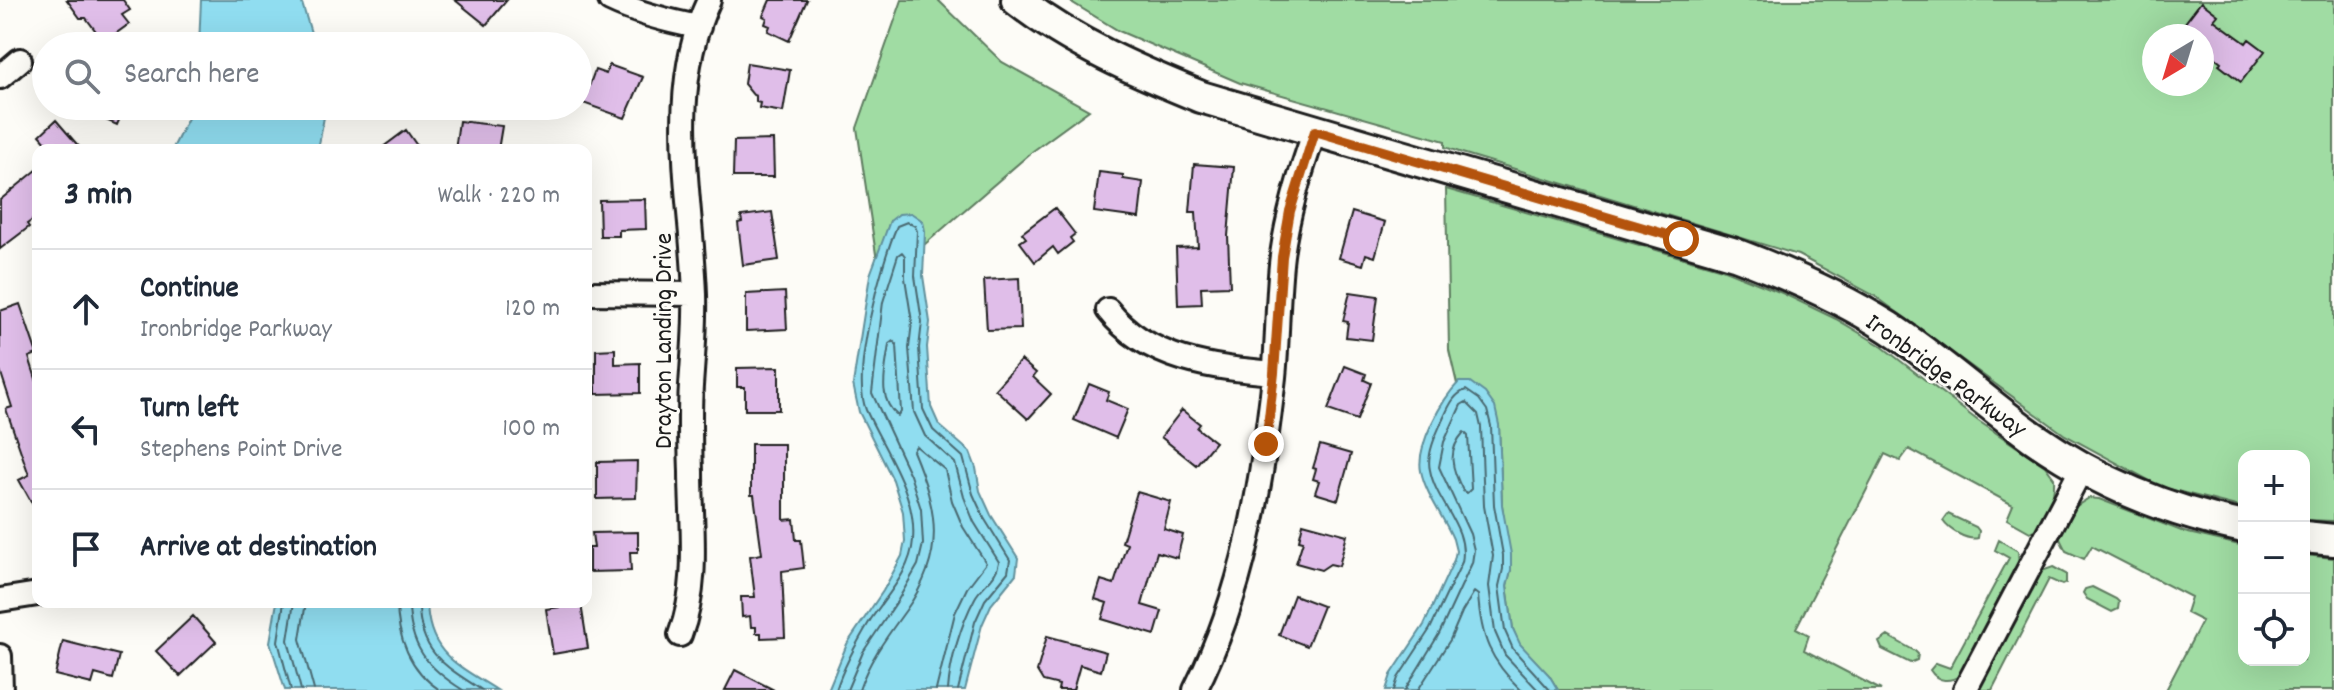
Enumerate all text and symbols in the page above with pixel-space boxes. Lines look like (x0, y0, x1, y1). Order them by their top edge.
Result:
north arrow (2142, 24, 2214, 96)
search box (32, 32, 592, 120)
icon: search (60, 54, 104, 98)
text: Search here (124, 55, 260, 98)
text: 3 min (64, 172, 132, 221)
text: Walk · 220 m (437, 178, 560, 215)
route start (1663, 221, 1699, 257)
street label: Drayton Landing Drive (647, 233, 684, 449)
text: Continue (140, 269, 239, 312)
icon: ahead (64, 287, 108, 331)
text: 120 m (505, 291, 560, 328)
street label: Ironbridge Parkway (1857, 306, 2034, 448)
text: Ironbridge Parkway (140, 312, 332, 349)
text: Turn left (140, 389, 239, 432)
icon: left (64, 407, 108, 451)
text: 100 m (502, 411, 560, 448)
route end (1248, 426, 1284, 462)
text: Stephens Point Drive (140, 432, 343, 469)
map controls (2238, 450, 2310, 666)
button: + (2238, 450, 2310, 522)
button: − (2238, 522, 2310, 594)
icon: arrive (64, 527, 108, 571)
text: Arrive at destination (140, 528, 377, 571)
button: locate (2238, 594, 2310, 666)

